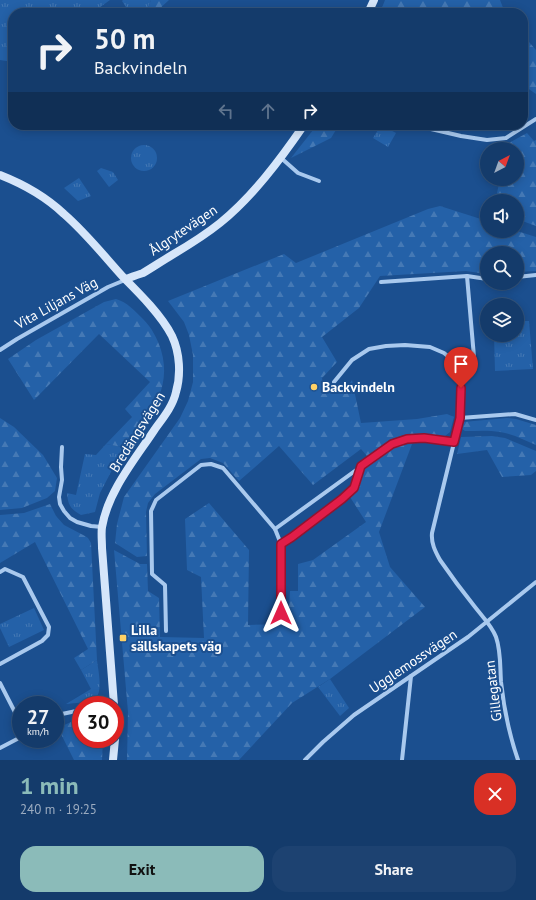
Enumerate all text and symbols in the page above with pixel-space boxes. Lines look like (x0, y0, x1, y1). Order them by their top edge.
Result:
text: 50 m (94, 20, 155, 57)
icon: right (28, 24, 80, 76)
text: Backvindeln (94, 56, 187, 79)
icon: left (215, 100, 237, 122)
icon: ahead (257, 100, 279, 122)
icon: right (299, 100, 321, 122)
north arrow (480, 142, 524, 186)
map controls (480, 142, 524, 342)
button: sound (480, 194, 524, 238)
street label: Ålgrytevägen (145, 201, 221, 259)
button: search (480, 246, 524, 290)
street label: Vita Liljans Väg (11, 273, 100, 334)
button: layers (480, 298, 524, 342)
pin (444, 347, 478, 388)
icon: arrive (450, 353, 472, 375)
place label: Backvindeln (322, 378, 395, 396)
marker: Backvindeln (309, 382, 319, 392)
street label: Bredängsvägen (105, 388, 169, 476)
position arrow (260, 592, 302, 634)
place label: Lilla sällskapets väg (131, 621, 222, 655)
street label: Ugglemossvägen (366, 625, 460, 697)
marker: Lilla sällskapets väg (118, 633, 128, 643)
street label: Gillegatan (480, 659, 506, 723)
speed limit sign: 30 (72, 696, 124, 748)
text: 27 (27, 704, 49, 730)
text: km/h (27, 725, 49, 738)
text: 1 min (20, 770, 79, 801)
button: close (474, 773, 516, 815)
text: 240 m · 19:25 (20, 801, 97, 818)
button: Exit (20, 846, 264, 892)
button: Share (272, 846, 516, 892)

